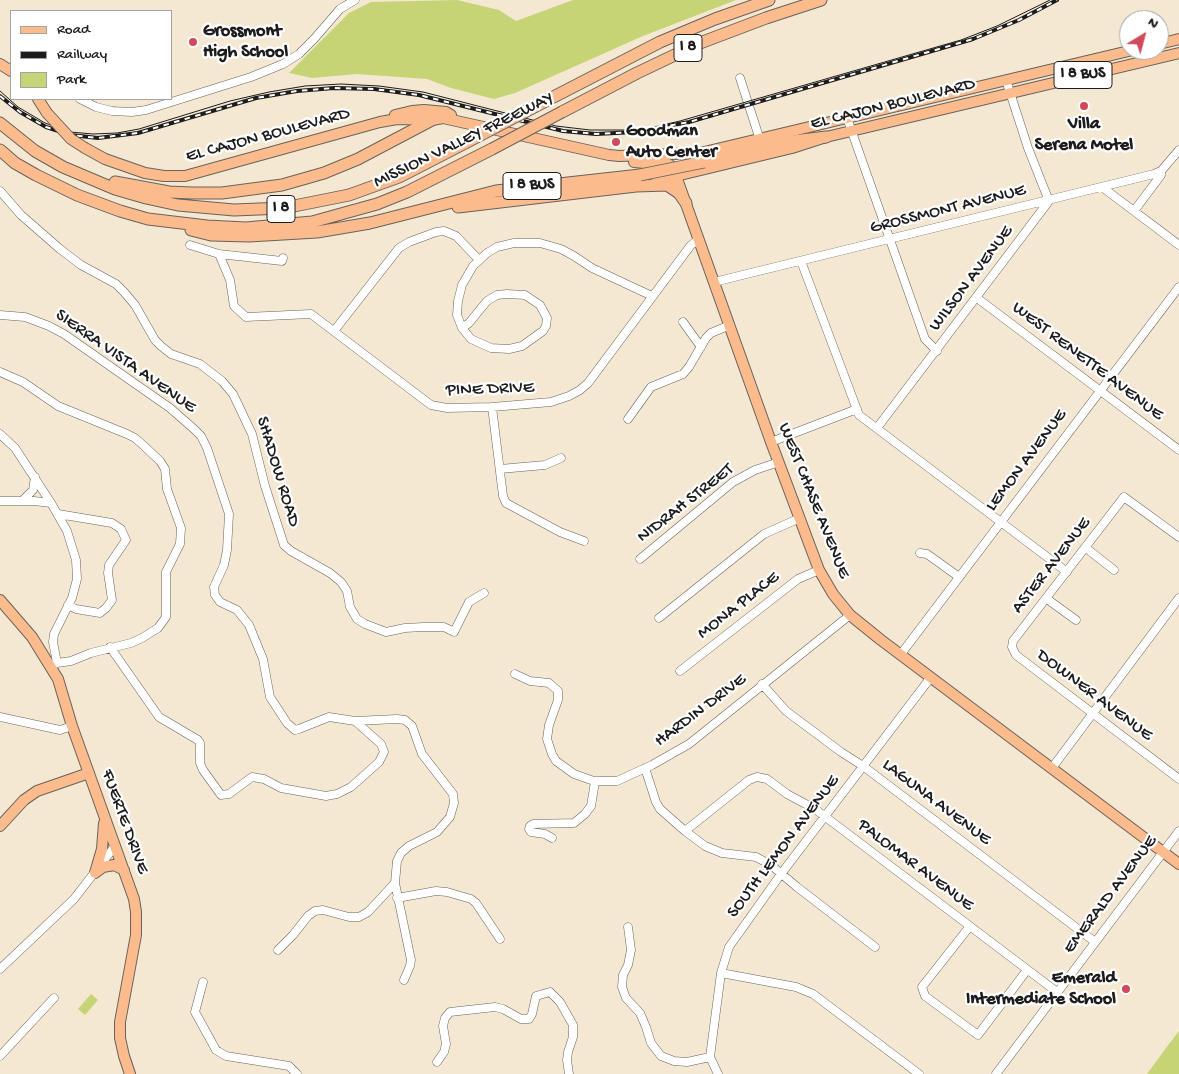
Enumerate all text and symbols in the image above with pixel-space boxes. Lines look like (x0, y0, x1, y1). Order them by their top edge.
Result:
legend (10, 10, 172, 100)
north arrow (1119, 10, 1169, 60)
text: N (1144, 14, 1161, 33)
text: Road (57, 21, 90, 39)
place label: Grossmont High School (203, 21, 288, 64)
road number: I 8 (674, 34, 702, 62)
marker: Grossmont High School (187, 36, 199, 48)
text: Railway (57, 46, 107, 64)
road number: I 8 BUS (1054, 62, 1112, 88)
text: Park (57, 71, 86, 89)
street label: EL CAJON BOULEVARD (808, 74, 978, 136)
street label: MISSION VALLEY FREEWAY (370, 88, 558, 194)
marker: Villa Serena Motel (1078, 100, 1090, 112)
street label: EL CAJON BOULEVARD (184, 104, 352, 168)
place label: Villa Serena Motel (1035, 114, 1133, 156)
place label: Goodman Auto Center (626, 121, 717, 163)
marker: Goodman Auto Center (610, 136, 622, 148)
road number: I 8 BUS (503, 172, 561, 200)
street label: GROSSMONT AVENUE (868, 180, 1028, 240)
road number: I 8 (267, 195, 295, 222)
street label: WILSON AVENUE (925, 222, 1019, 336)
street label: WEST RENETTE AVENUE (1007, 298, 1167, 426)
street label: SIERRA VISTA AVENUE (50, 305, 200, 419)
street label: PINE DRIVE (446, 378, 534, 402)
street label: LEMON AVENUE (982, 406, 1072, 516)
street label: SHADOW ROAD (250, 414, 304, 530)
street label: WEST CHASE AVENUE (772, 420, 854, 582)
street label: NIDRAH STREET (633, 460, 739, 548)
street label: ASTER AVENUE (1008, 514, 1096, 618)
street label: MONA PLACE (694, 567, 784, 645)
street label: DOWNER AVENUE (1032, 645, 1156, 747)
street label: HARDIN DRIVE (651, 670, 751, 752)
street label: LAGUNA AVENUE (877, 755, 995, 851)
street label: FUERTE DRIVE (95, 767, 153, 877)
street label: SOUTH LEMON AVENUE (723, 771, 845, 923)
street label: PALOMAR AVENUE (853, 815, 977, 917)
street label: EMERALD AVENUE (1059, 831, 1163, 959)
place label: Emerald Intermediate School (966, 968, 1116, 1011)
marker: Emerald Intermediate School (1120, 983, 1132, 995)

